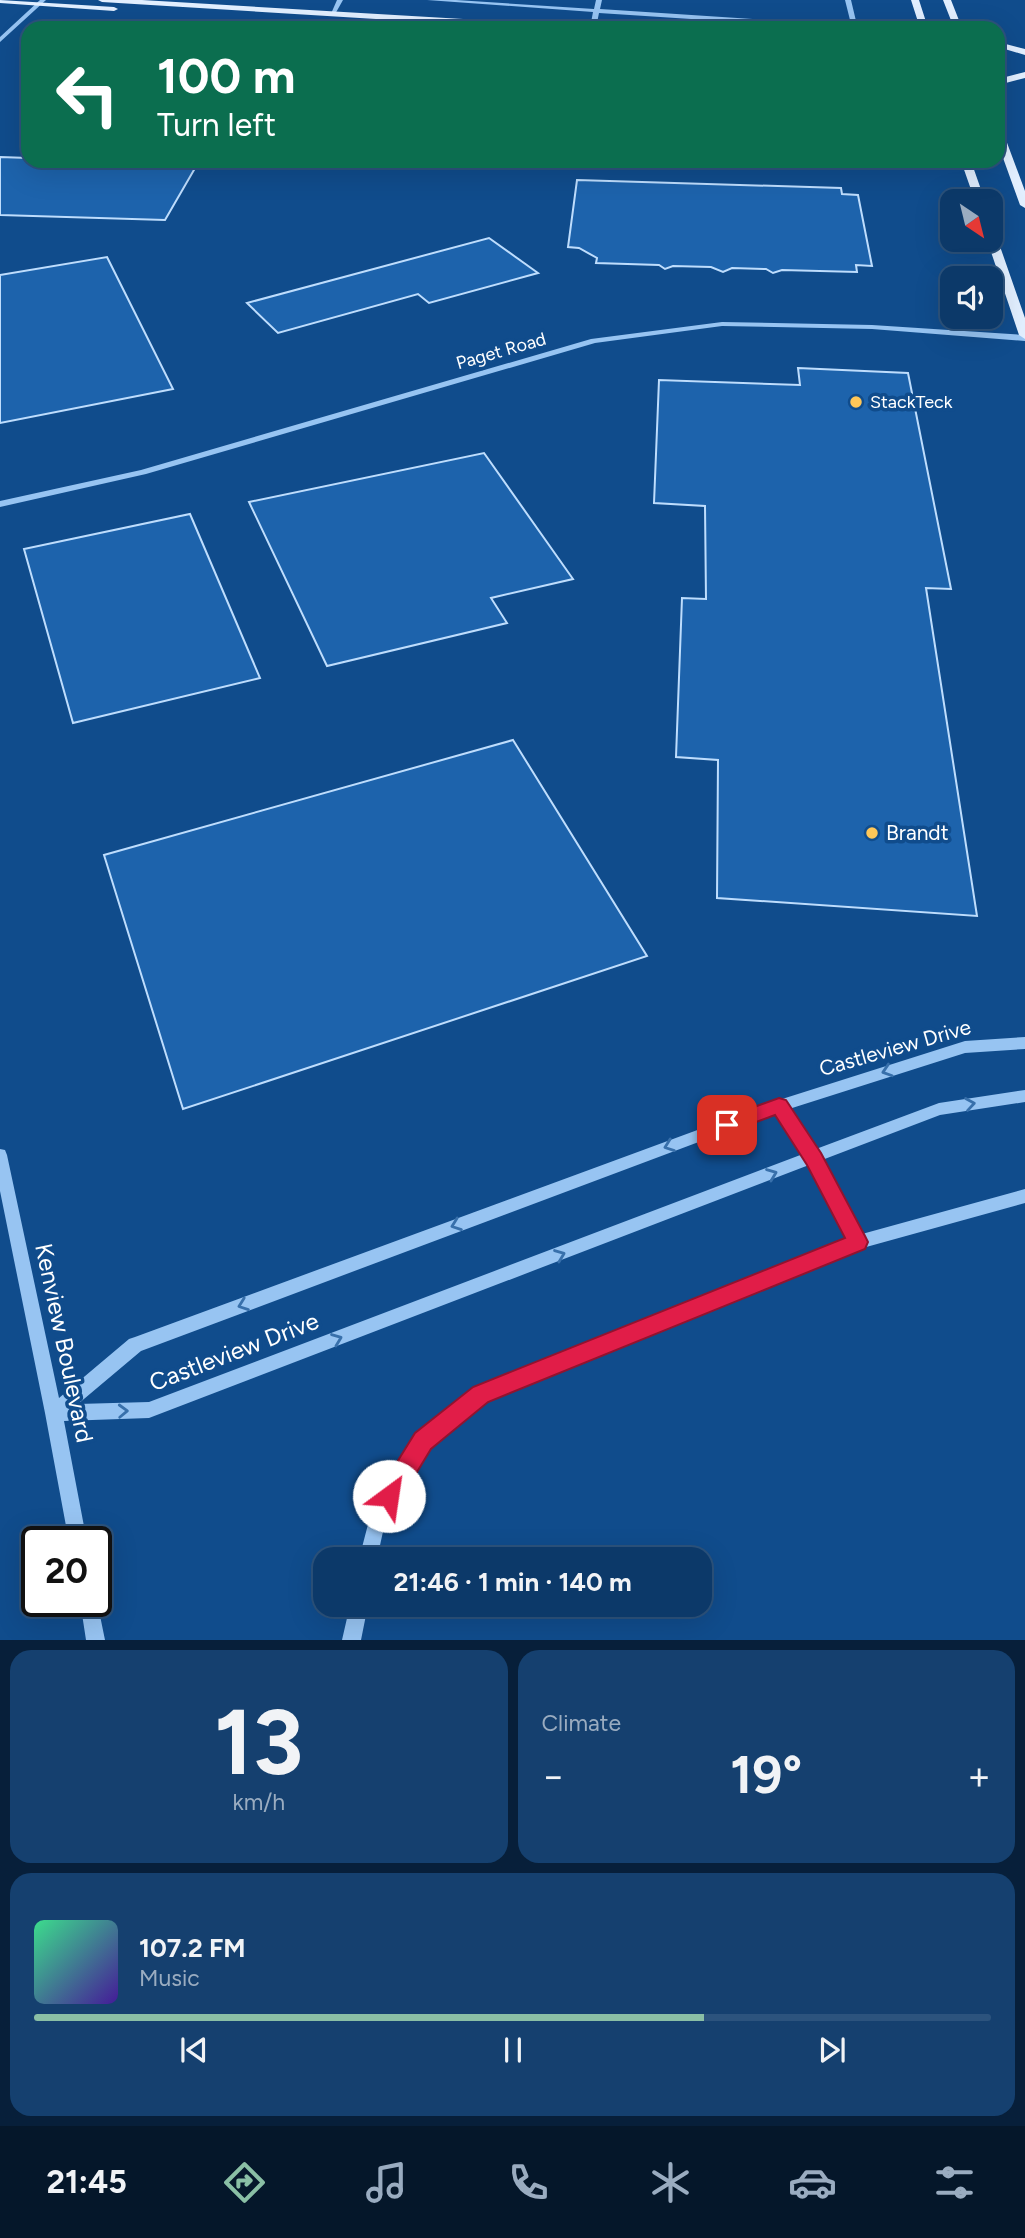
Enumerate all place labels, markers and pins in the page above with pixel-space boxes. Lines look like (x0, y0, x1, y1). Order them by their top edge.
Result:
place label: StackTeck (870, 391, 953, 413)
marker: StackTeck (848, 394, 864, 410)
place label: Brandt (886, 820, 949, 845)
marker: Brandt (864, 825, 880, 841)
pin (697, 1095, 757, 1155)

